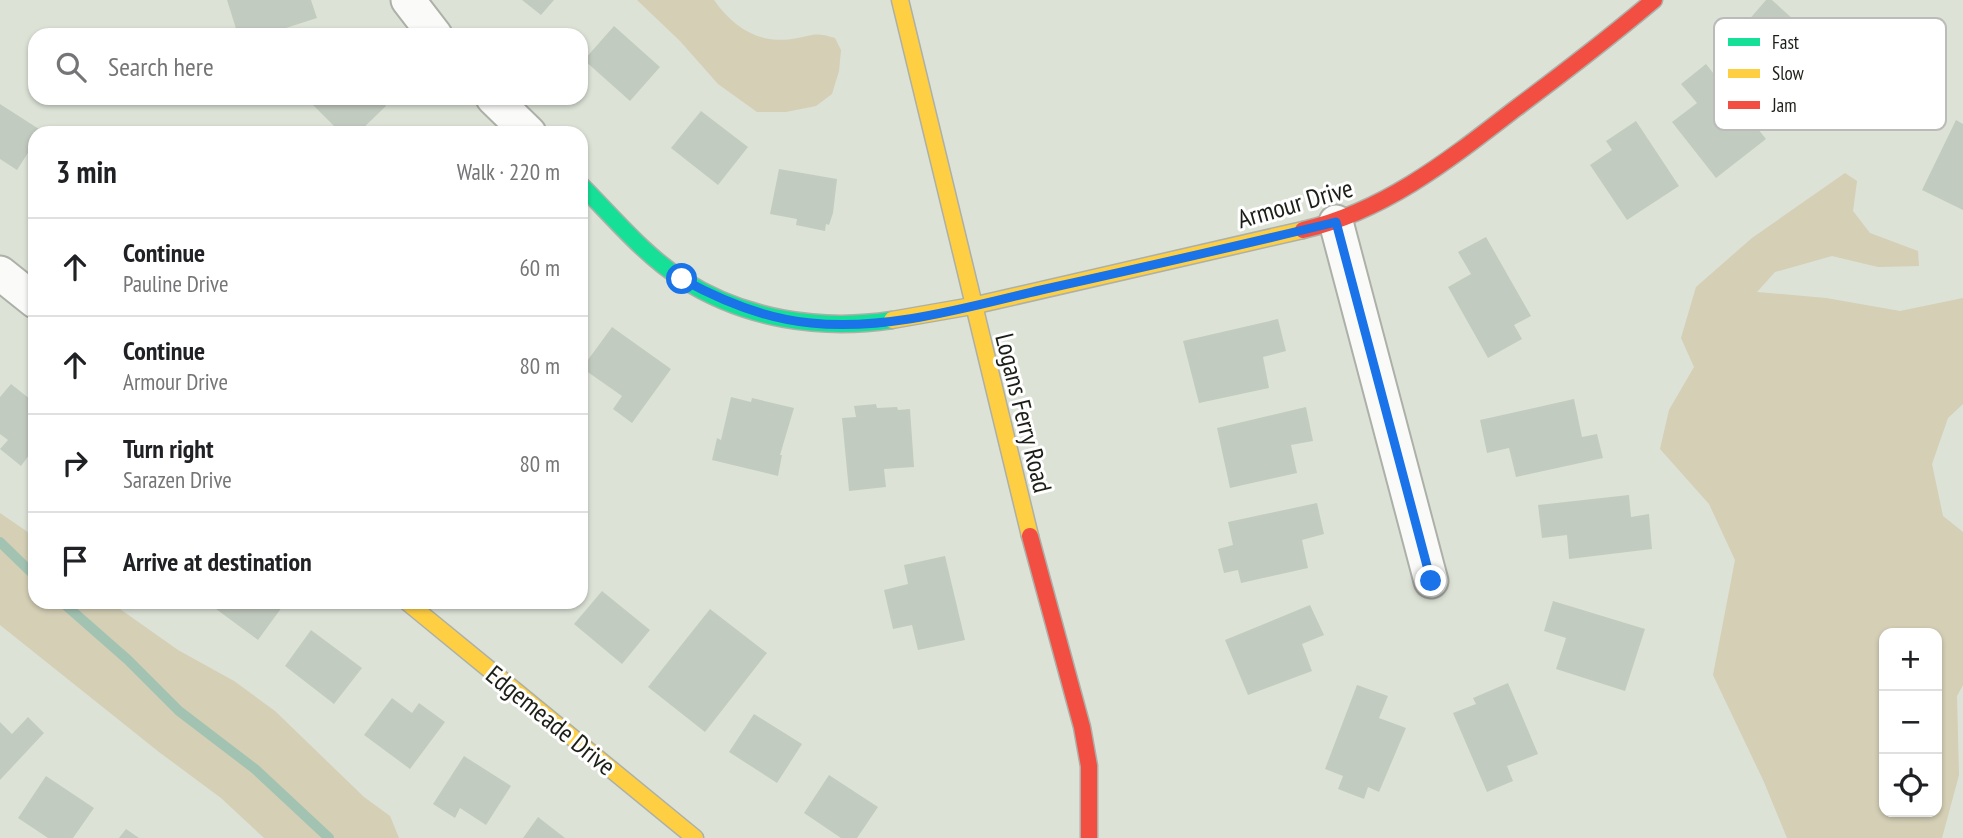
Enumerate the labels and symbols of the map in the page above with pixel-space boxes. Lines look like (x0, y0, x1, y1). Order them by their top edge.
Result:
legend (1714, 18, 1946, 130)
text: Fast (1772, 30, 1800, 54)
text: Slow (1772, 61, 1805, 85)
text: Jam (1771, 93, 1797, 117)
street label: Armour Drive (1233, 171, 1357, 235)
route start (666, 263, 697, 294)
street label: Logans Ferry Road (988, 330, 1060, 496)
route end (1415, 565, 1446, 596)
street label: Edgemeade Drive (480, 658, 622, 782)

